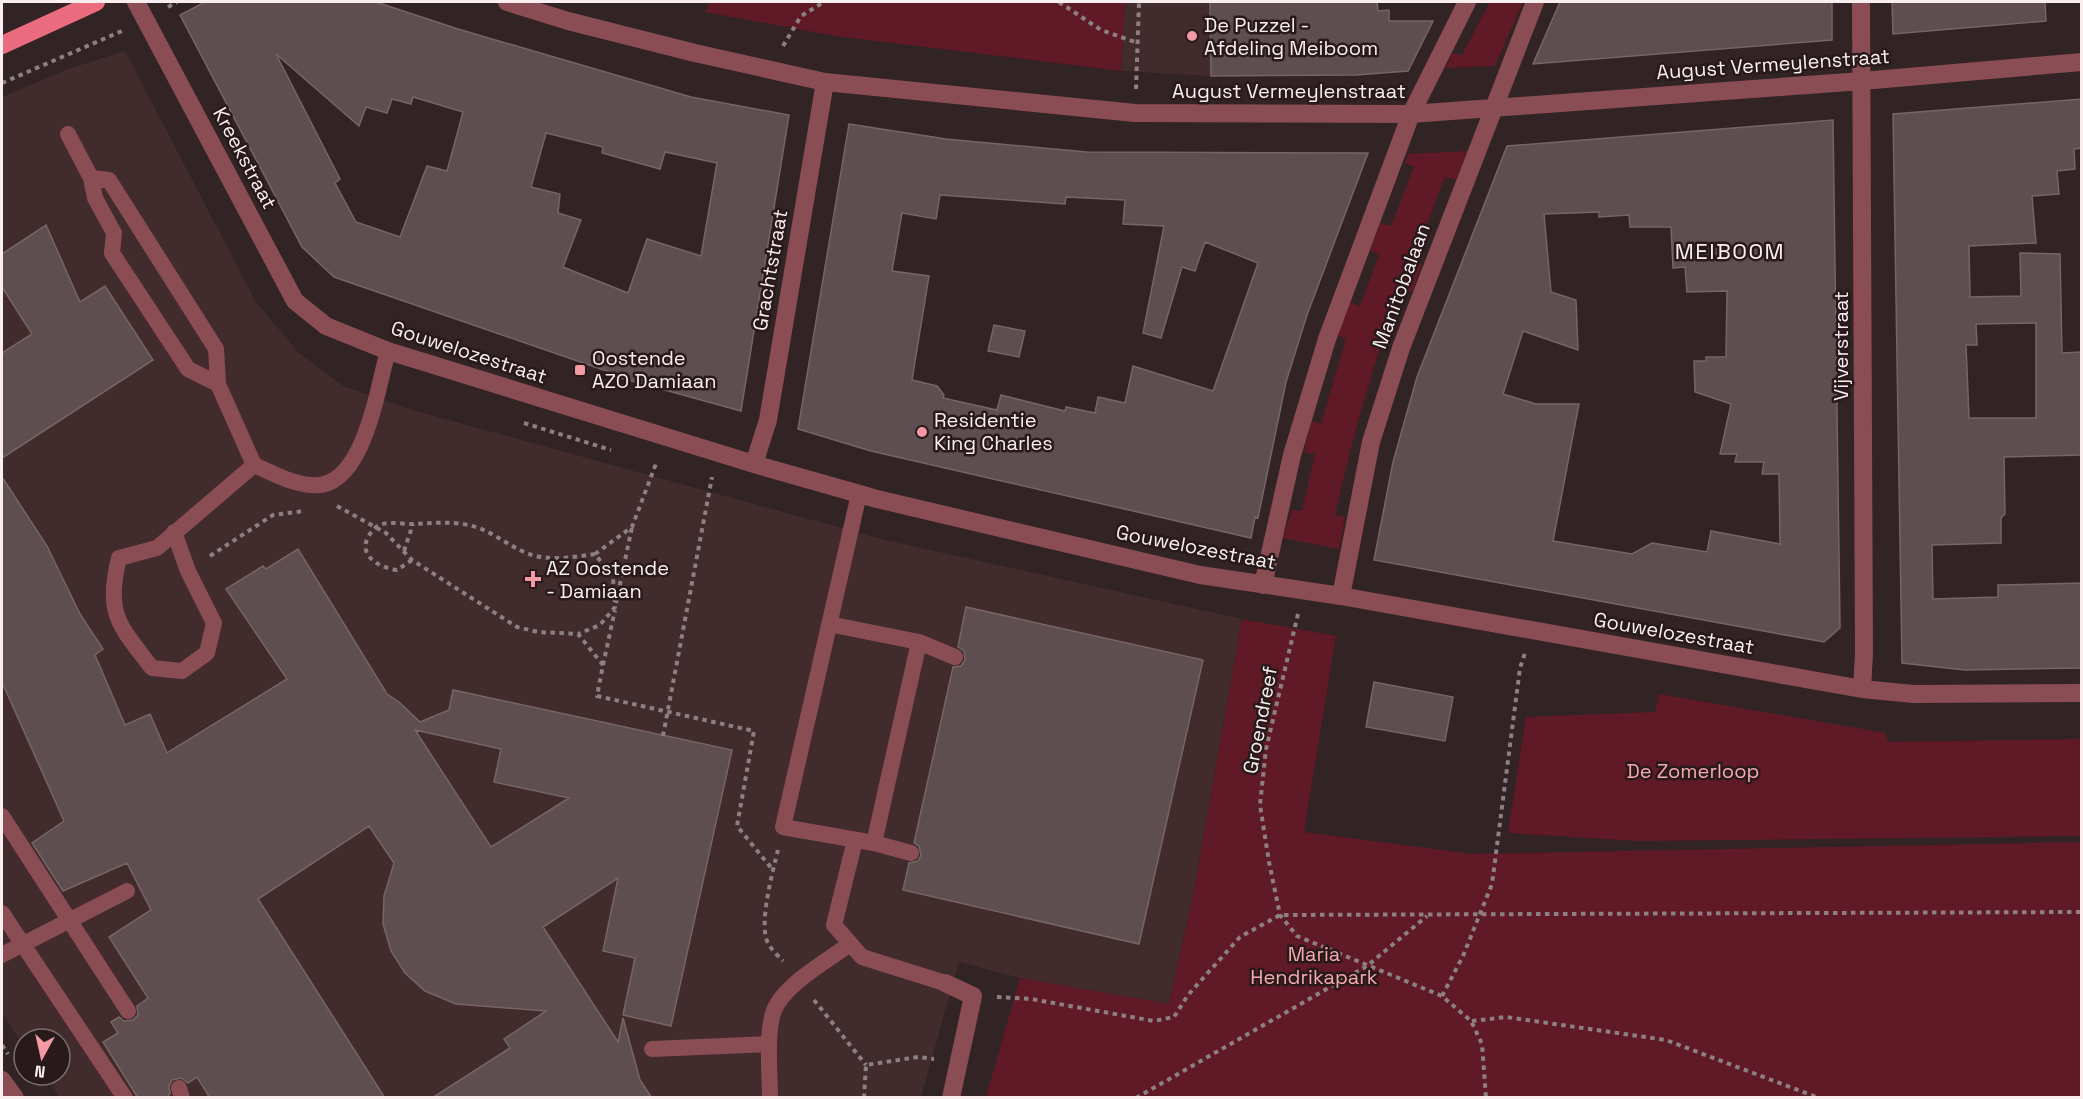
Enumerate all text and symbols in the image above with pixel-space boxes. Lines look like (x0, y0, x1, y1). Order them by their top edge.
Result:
place label: De Puzzel - Afdeling Meiboom (1204, 12, 1378, 61)
marker: De Puzzel - Afdeling Meiboom (1185, 29, 1199, 43)
street label: August Vermeylenstraat (1655, 43, 1891, 85)
street label: August Vermeylenstraat (1172, 78, 1406, 104)
street label: Kreekstraat (207, 103, 283, 213)
street label: Grachtstraat (747, 207, 793, 333)
street label: Manitobalaan (1366, 220, 1436, 352)
district label: MEIBOOM (1675, 237, 1785, 265)
street label: Vijverstraat (1828, 291, 1854, 401)
street label: Gouwelozestraat (388, 315, 550, 389)
place label: Oostende AZO Damiaan (592, 345, 716, 394)
marker: Oostende AZO Damiaan (573, 363, 587, 377)
place label: Residentie King Charles (934, 407, 1053, 456)
marker: Residentie King Charles (915, 425, 929, 439)
street label: Gouwelozestraat (1114, 519, 1278, 575)
place label: AZ Oostende - Damiaan (546, 555, 669, 604)
marker: AZ Oostende - Damiaan (524, 570, 542, 588)
street label: Gouwelozestraat (1592, 606, 1756, 660)
street label: Groendreef (1237, 664, 1283, 776)
park label: De Zomerloop (1627, 758, 1759, 784)
park label: Maria Hendrikapark (1250, 941, 1378, 990)
north arrow (12, 1027, 72, 1087)
text: N (33, 1060, 47, 1083)

